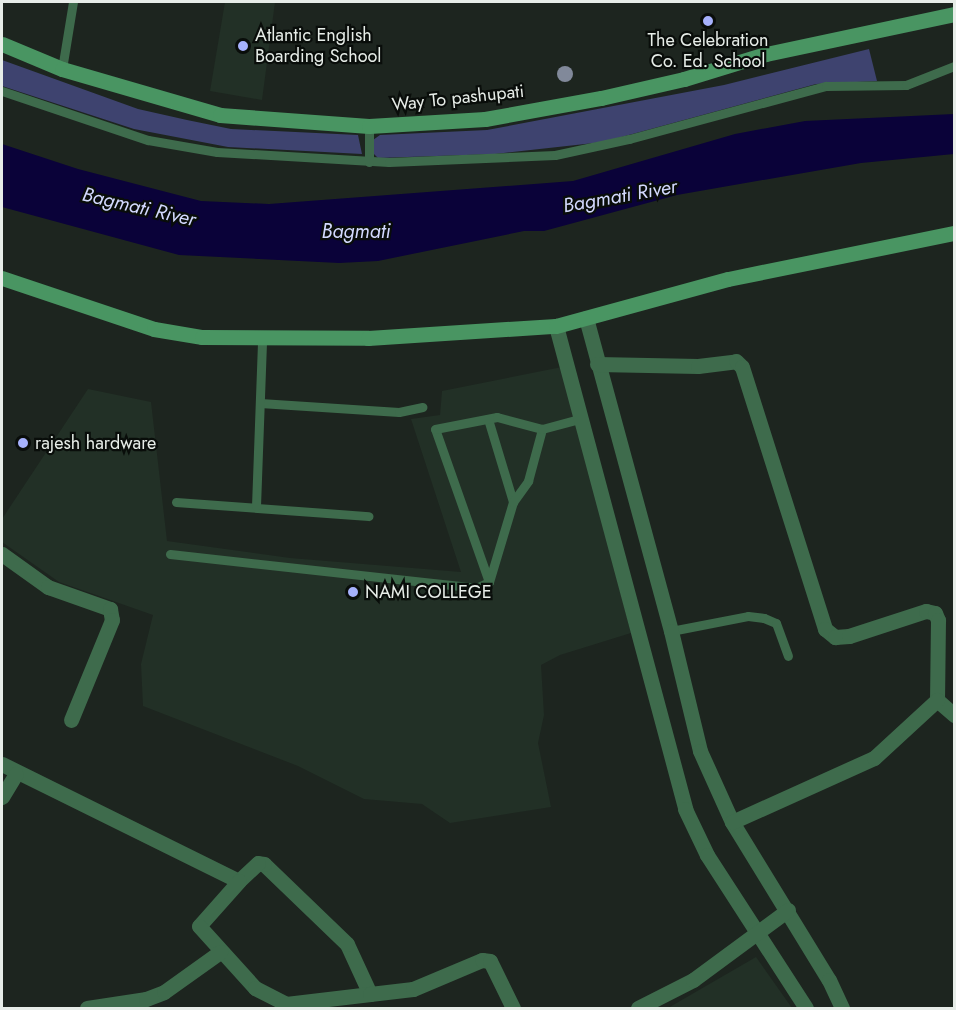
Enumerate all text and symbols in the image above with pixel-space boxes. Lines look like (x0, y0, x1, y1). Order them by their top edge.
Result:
marker: The Celebration Co. Ed. School (701, 14, 715, 28)
place label: Atlantic English Boarding School (255, 25, 381, 68)
place label: The Celebration Co. Ed. School (648, 30, 768, 72)
marker: Atlantic English Boarding School (236, 39, 250, 53)
street label: Way To pashupati (391, 80, 525, 116)
water label: Bagmati River (561, 174, 679, 218)
water label: Bagmati River (80, 182, 198, 232)
water label: Bagmati (322, 219, 390, 243)
place label: rajesh hardware (35, 432, 156, 454)
marker: rajesh hardware (16, 436, 30, 450)
place label: NAMI COLLEGE (365, 581, 492, 603)
marker: NAMI COLLEGE (346, 585, 360, 599)

